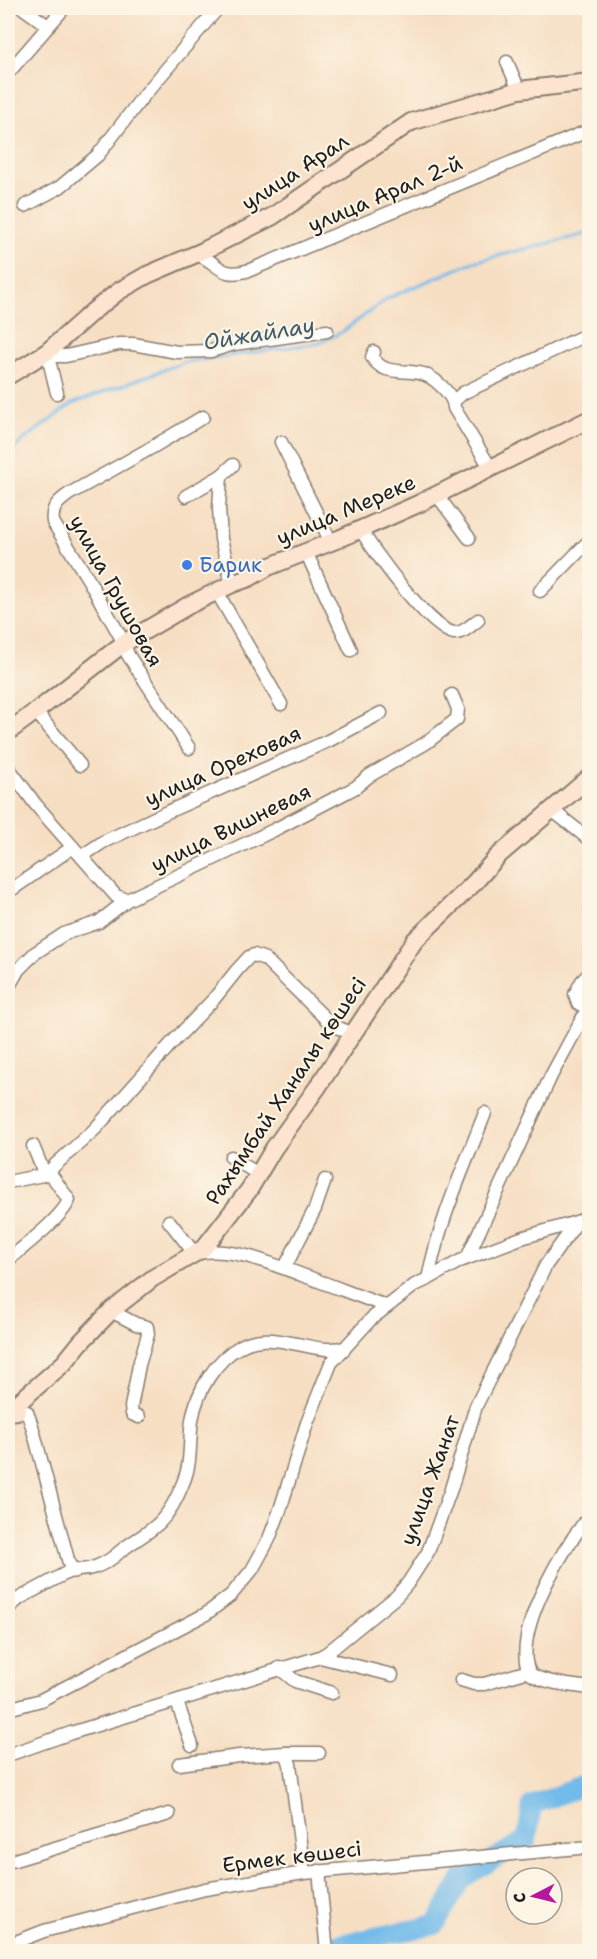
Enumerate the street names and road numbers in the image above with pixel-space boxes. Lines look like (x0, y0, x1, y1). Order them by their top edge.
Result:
street label: улица Арал (236, 127, 354, 217)
street label: улица Арал 2-й (303, 149, 467, 239)
street label: улица Мереке (272, 468, 420, 552)
street label: улица Грушовая (63, 510, 169, 672)
street label: улица Ореховая (140, 719, 306, 813)
street label: улица Вишневая (146, 777, 316, 879)
street label: Рахымбай Ханалы көшесі (199, 972, 373, 1210)
street label: улица Жанат (393, 1411, 467, 1549)
street label: Ермек көшесі (221, 1835, 363, 1879)

